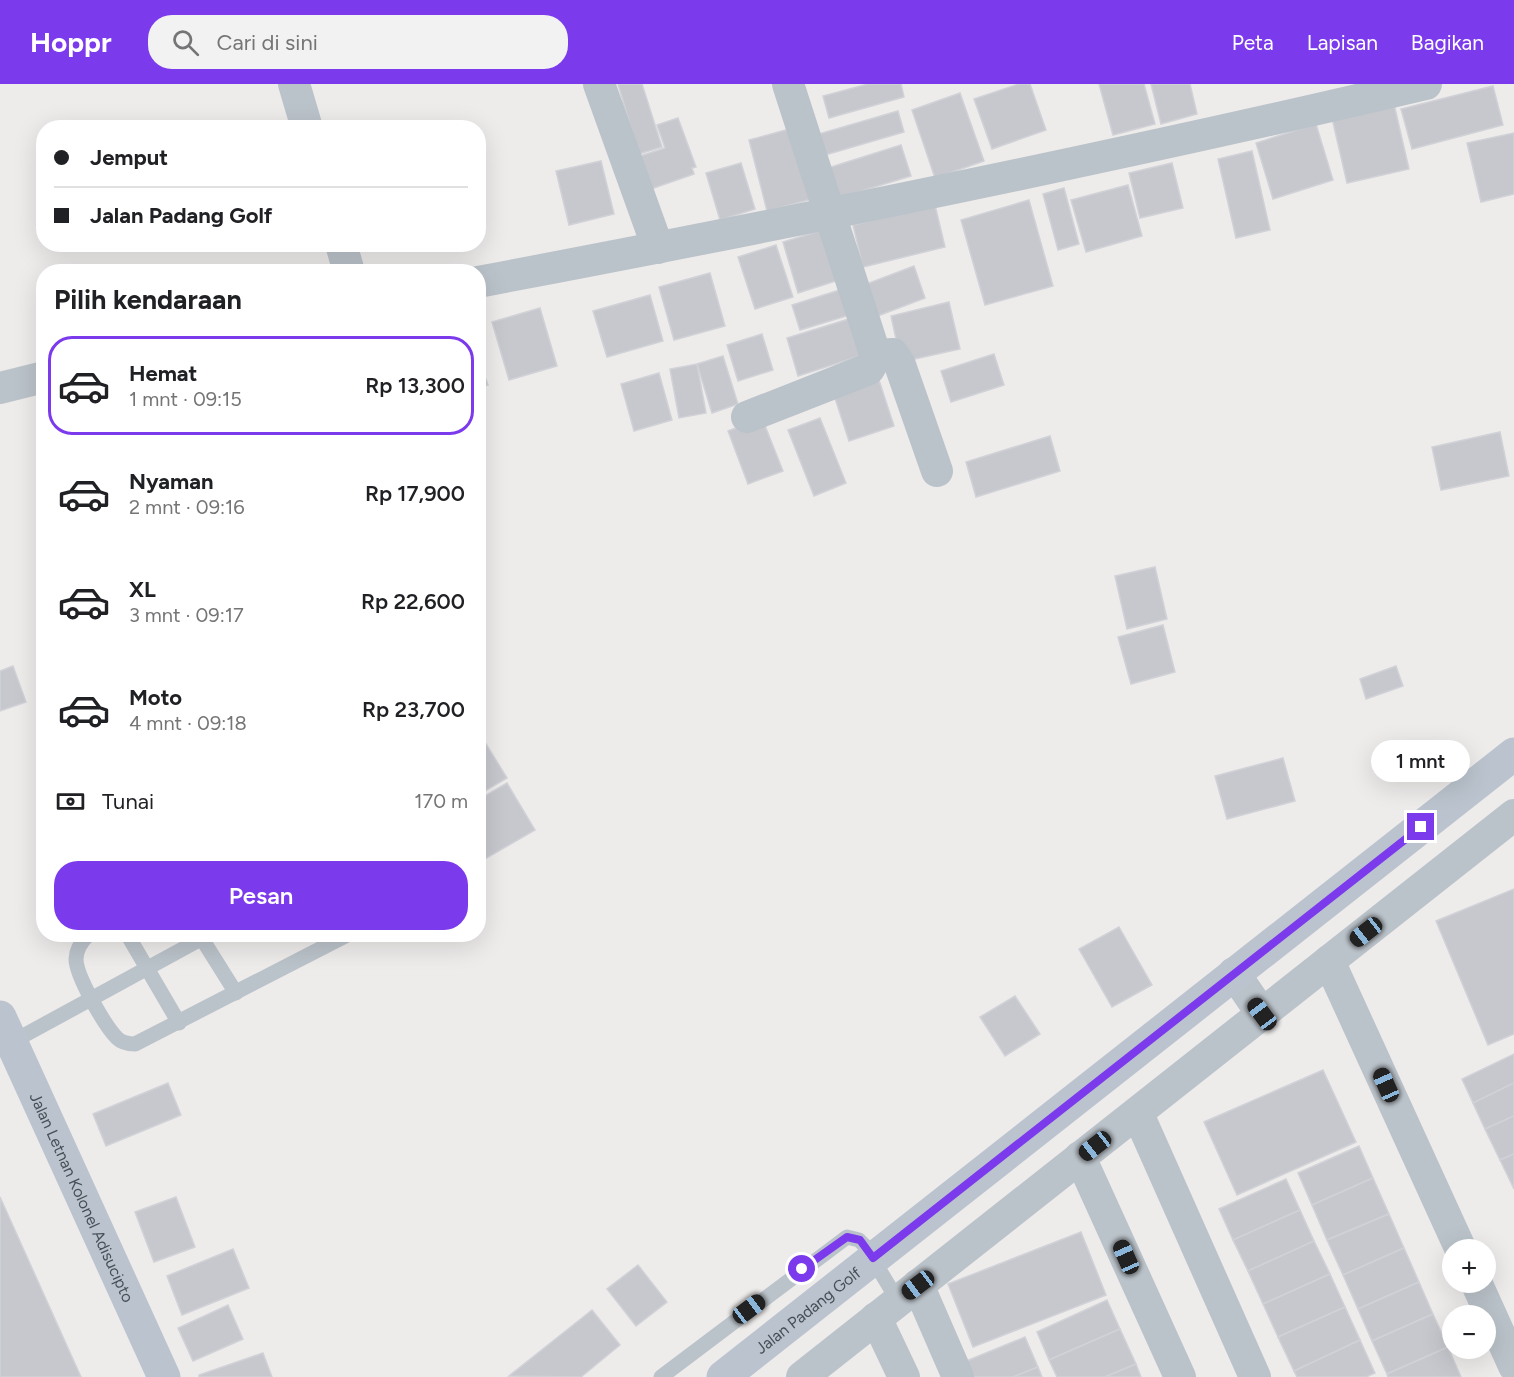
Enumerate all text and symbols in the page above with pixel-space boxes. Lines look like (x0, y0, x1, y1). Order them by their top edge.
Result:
search box (148, 15, 568, 69)
text: Hoppr (30, 25, 112, 59)
icon: search (169, 26, 202, 59)
text: Cari di sini (217, 29, 318, 56)
text: Peta (1232, 30, 1274, 55)
text: Lapisan (1307, 30, 1378, 55)
text: Bagikan (1411, 30, 1484, 55)
text: Jemput (90, 144, 168, 171)
text: Jalan Padang Golf (90, 202, 272, 229)
text: Pilih kendaraan (54, 283, 242, 316)
icon: car (57, 359, 111, 413)
text: Hemat (129, 360, 197, 387)
text: Rp 13,300 (365, 372, 465, 399)
text: 1 mnt · 09:15 (129, 387, 242, 411)
icon: car (57, 467, 111, 521)
text: Nyaman (129, 468, 213, 495)
text: Rp 17,900 (365, 480, 465, 507)
text: 2 mnt · 09:16 (129, 495, 245, 519)
icon: car (57, 575, 111, 629)
text: XL (129, 576, 156, 603)
text: Rp 22,600 (361, 588, 465, 615)
text: 3 mnt · 09:17 (129, 603, 244, 627)
icon: car (57, 683, 111, 737)
text: Moto (129, 684, 182, 711)
text: Rp 23,700 (362, 696, 465, 723)
text: 4 mnt · 09:18 (129, 711, 247, 735)
callout: 1 mnt (1372, 740, 1470, 782)
text: 1 mnt (1396, 749, 1445, 773)
icon: cash (54, 785, 87, 818)
text: Tunai (102, 788, 154, 815)
text: 170 m (414, 789, 468, 813)
route end (1407, 813, 1434, 840)
button: Pesan (54, 861, 468, 930)
car (1346, 914, 1386, 950)
car (1244, 994, 1280, 1034)
car (1370, 1065, 1402, 1105)
street label: Jalan Letnan Kolonel Adisucipto (26, 1090, 138, 1305)
car (1075, 1128, 1115, 1164)
car (1110, 1237, 1142, 1277)
map controls (1442, 1239, 1496, 1359)
button: + (1442, 1239, 1496, 1293)
route start (788, 1255, 815, 1282)
street label: Jalan Padang Golf (752, 1263, 865, 1358)
car (898, 1267, 938, 1303)
car (729, 1291, 769, 1327)
button: − (1442, 1305, 1496, 1359)

